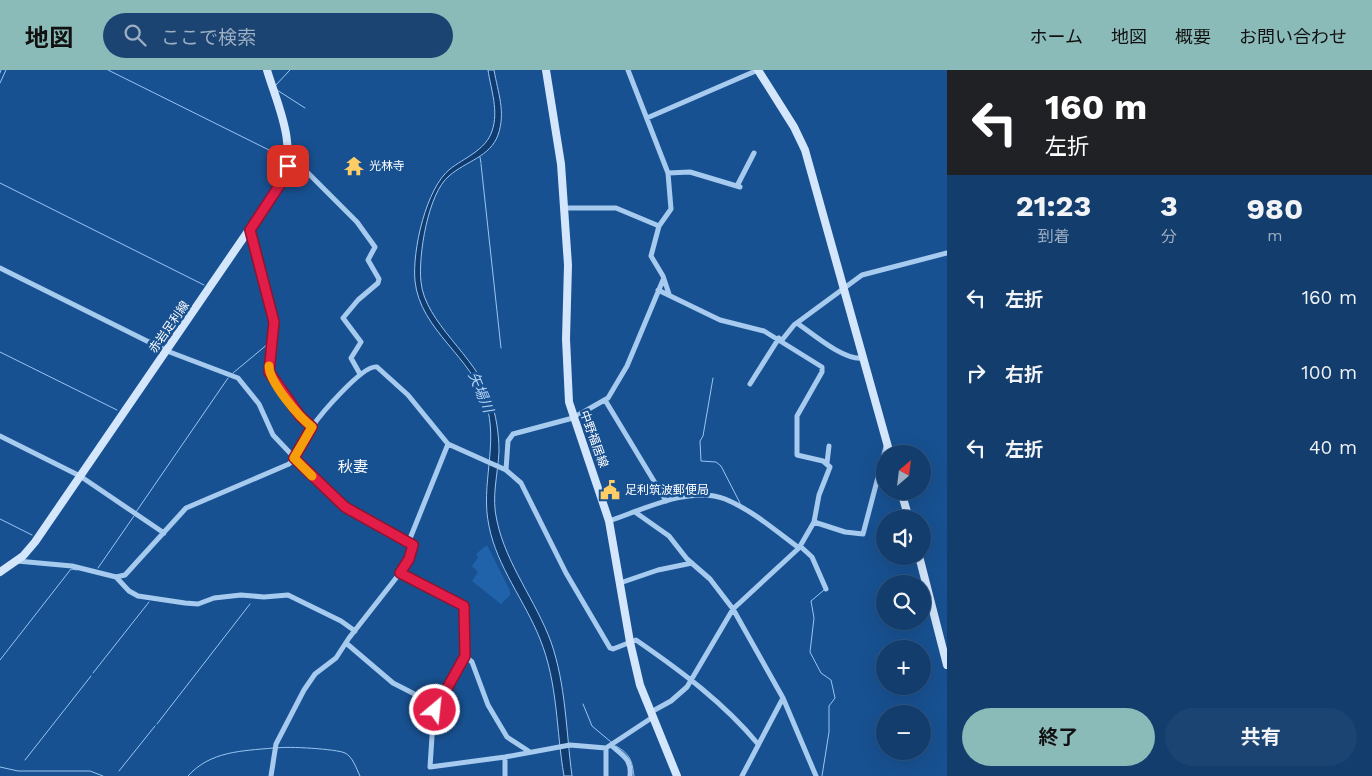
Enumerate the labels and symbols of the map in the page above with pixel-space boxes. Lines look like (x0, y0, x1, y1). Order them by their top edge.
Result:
pin (267, 145, 309, 187)
temple icon: 光林寺 (343, 155, 365, 177)
place label: 光林寺 (369, 159, 405, 173)
street label: 赤岩足利線 (146, 298, 192, 356)
water label: 矢場川 (465, 370, 497, 416)
street label: 中野福居線 (577, 408, 611, 470)
north arrow (876, 445, 931, 500)
district label: 秋妻 (338, 458, 368, 476)
public building icon: 足利筑波郵便局 (599, 479, 621, 501)
place label: 足利筑波郵便局 (625, 483, 709, 497)
position arrow (408, 683, 460, 735)

